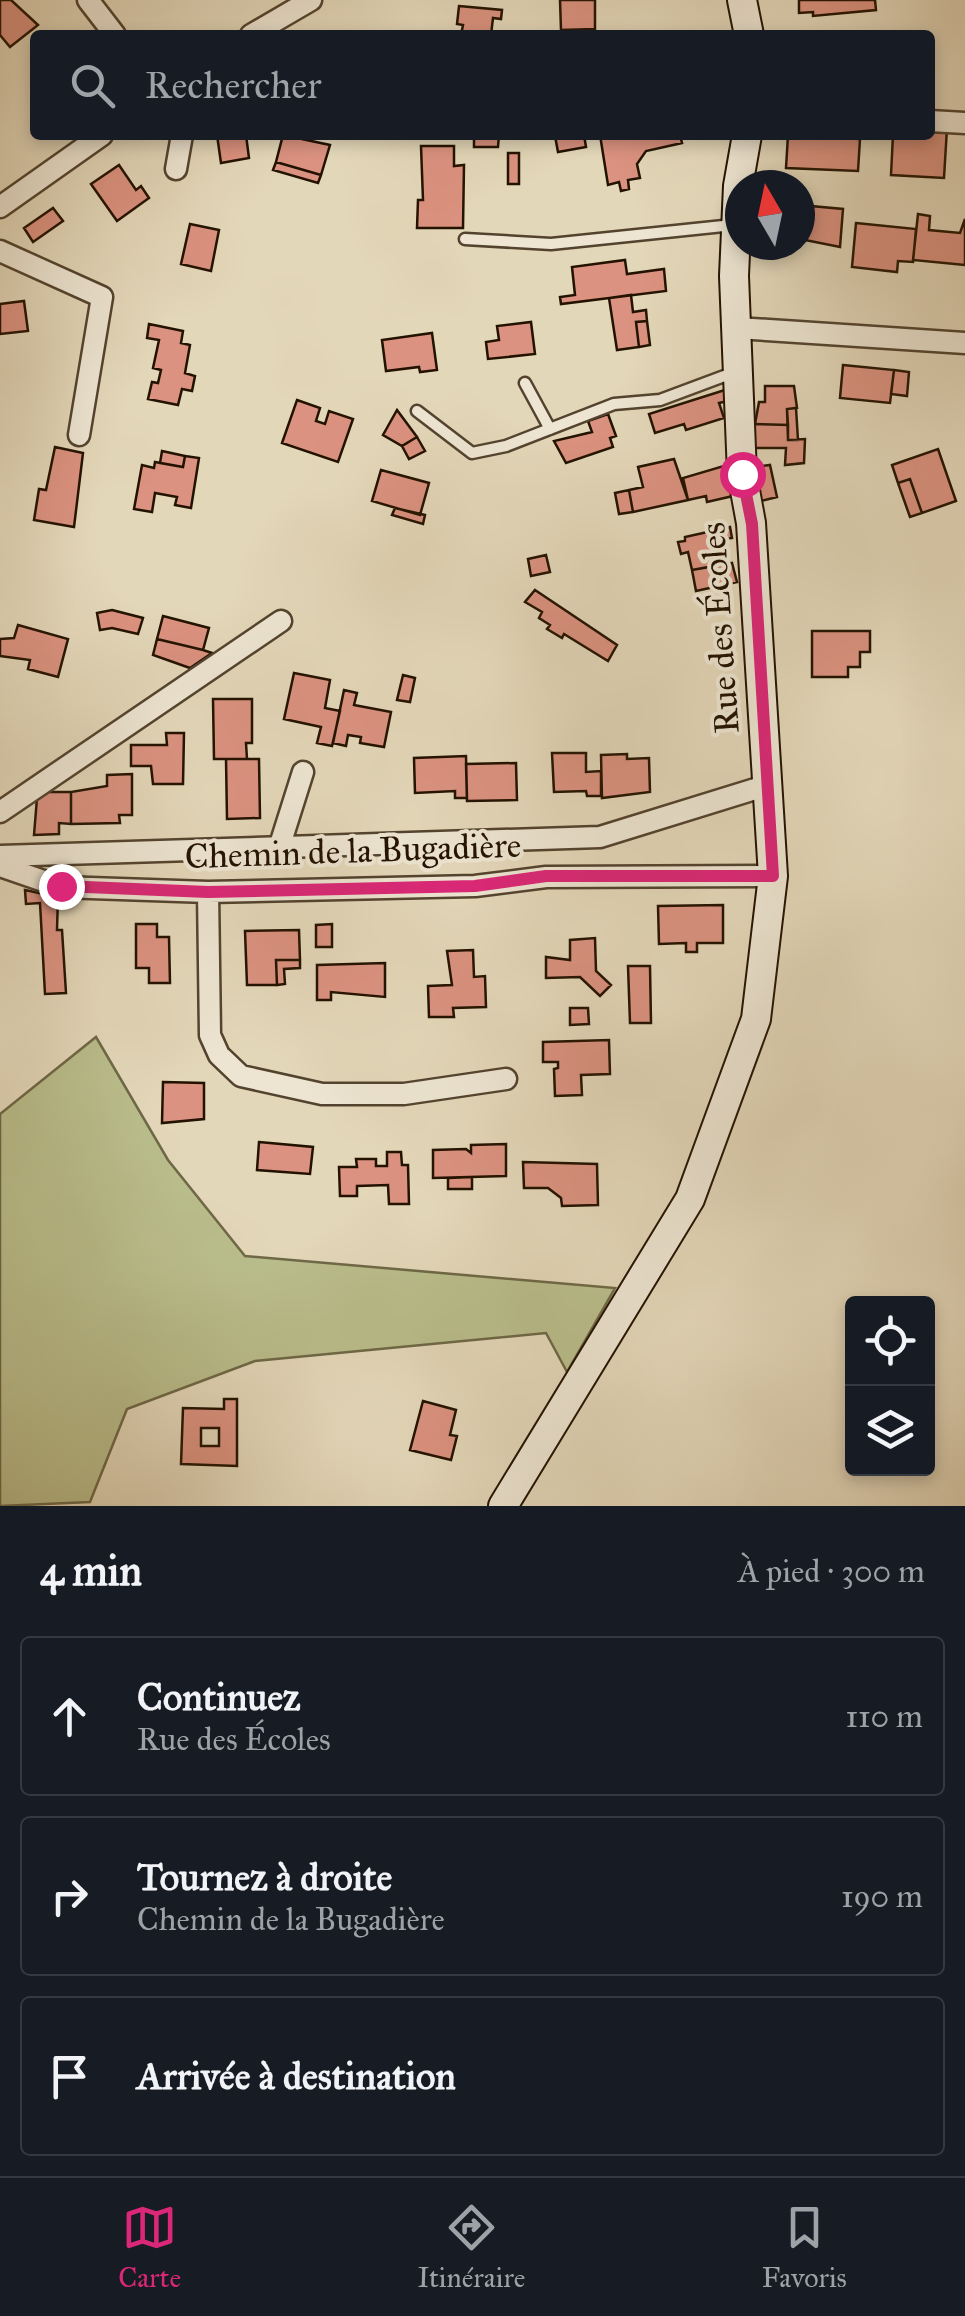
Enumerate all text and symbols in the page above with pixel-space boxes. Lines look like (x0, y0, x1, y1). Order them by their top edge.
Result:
search box (30, 30, 935, 140)
icon: search (65, 58, 120, 113)
text: Rechercher (145, 62, 321, 108)
north arrow (725, 170, 815, 260)
route start (720, 452, 766, 498)
street label: Rue des Écoles (689, 521, 749, 735)
street label: Chemin de la Bugadière (184, 824, 522, 878)
route end (39, 864, 85, 910)
map controls (845, 1296, 935, 1476)
button: locate (845, 1296, 935, 1386)
button: layers (845, 1386, 935, 1476)
text: 4 min (40, 1545, 142, 1597)
text: À pied · 300 m (738, 1552, 925, 1591)
text: Continuez (137, 1674, 301, 1720)
icon: ahead (42, 1689, 97, 1744)
text: 110 m (845, 1697, 923, 1736)
text: Rue des Écoles (137, 1720, 331, 1759)
text: Tournez à droite (137, 1854, 392, 1900)
icon: right (42, 1869, 97, 1924)
text: 190 m (841, 1877, 923, 1916)
text: Chemin de la Bugadière (137, 1900, 445, 1939)
icon: arrive (42, 2049, 97, 2104)
text: Arrivée à destination (137, 2053, 456, 2099)
tab: Carte (118, 2200, 181, 2295)
tab: Itinéraire (418, 2200, 525, 2295)
tab: Favoris (762, 2200, 847, 2295)

